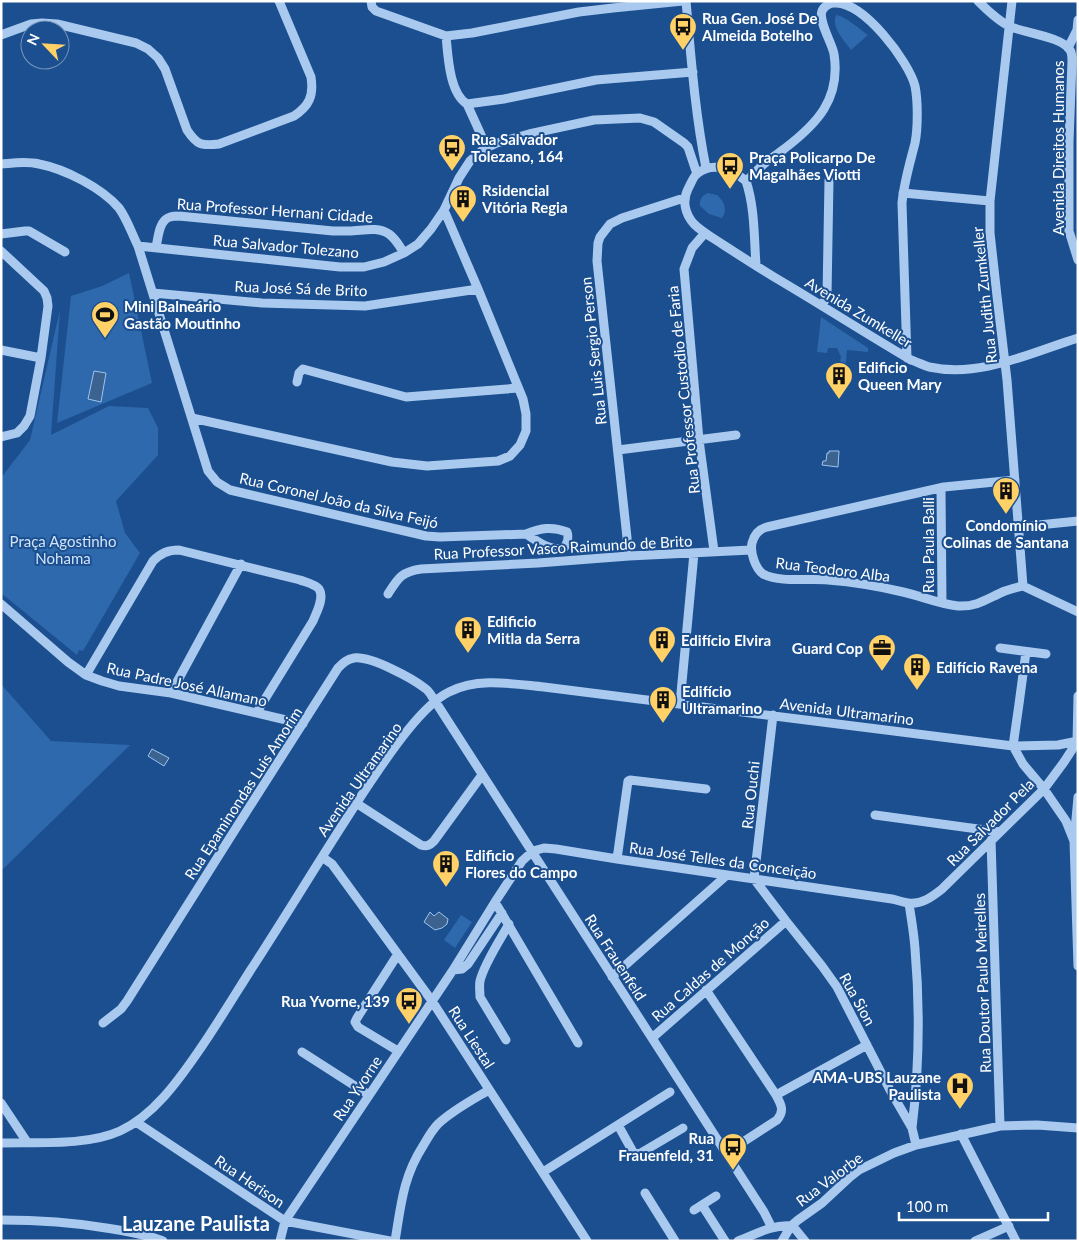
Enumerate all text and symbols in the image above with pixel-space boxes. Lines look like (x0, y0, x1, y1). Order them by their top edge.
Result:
place label: Rua Gen. José De Almeida Botelho (701, 9, 818, 44)
bus stop icon: Rua Gen. José De Almeida Botelho (668, 12, 698, 51)
north arrow (20, 20, 70, 70)
text: N (23, 31, 43, 48)
street label: Avenida Direitos Humanos (1049, 60, 1067, 236)
place label: Rua Salvador Tolezano, 164 (471, 130, 564, 165)
bus stop icon: Rua Salvador Tolezano, 164 (437, 133, 467, 172)
place label: Praça Policarpo De Magalhães Viotti (749, 148, 875, 183)
bus stop icon: Praça Policarpo De Magalhães Viotti (715, 151, 745, 190)
place label: Rsidencial Vitória Regia (481, 181, 568, 216)
building icon: Rsidencial Vitória Regia (448, 184, 478, 223)
street label: Rua Professor Hernani Cidade (176, 194, 374, 226)
street label: Rua Judith Zumkeller (968, 225, 1000, 364)
street label: Rua Salvador Tolezano (212, 231, 360, 261)
street label: Avenida Zumkeller (802, 273, 916, 351)
street label: Rua Luis Sergio Person (576, 276, 610, 426)
street label: Rua José Sá de Brito (234, 277, 368, 299)
street label: Rua Professor Custodio de Faria (663, 285, 703, 495)
place label: Mini Balneário Gastão Moutinho (124, 297, 241, 332)
sports icon: Mini Balneário Gastão Moutinho (90, 300, 120, 339)
place label: Edificio Queen Mary (858, 358, 942, 393)
building icon: Edificio Queen Mary (824, 361, 854, 400)
street label: Rua Coronel João da Silva Feijó (238, 468, 440, 532)
building icon: Condomínio Colinas de Santana (991, 476, 1021, 515)
street label: Rua Paula Balli (919, 497, 937, 593)
place label: Condomínio Colinas de Santana (943, 516, 1069, 551)
street label: Rua Professor Vasco Raimundo de Brito (433, 531, 693, 563)
park label: Praça Agostinho Nohama (10, 532, 116, 567)
street label: Rua Teodoro Alba (775, 553, 891, 585)
place label: Edificio Mitla da Serra (487, 612, 580, 647)
building icon: Edificio Mitla da Serra (453, 615, 483, 654)
building icon: Edifício Elvira (647, 625, 677, 664)
place label: Edifício Elvira (681, 631, 771, 649)
office icon: Guard Cop (867, 633, 897, 672)
place label: Guard Cop (792, 639, 863, 657)
building icon: Edifício Ravena (902, 652, 932, 691)
street label: Rua Padre José Allamano (105, 658, 269, 710)
place label: Edifício Ravena (936, 658, 1038, 676)
place label: Edifício Ultramarino (682, 682, 762, 717)
building icon: Edifício Ultramarino (648, 685, 678, 724)
street label: Avenida Ultramarino (779, 694, 915, 728)
street label: Rua Epaminondas Luis Amorim (180, 703, 306, 883)
street label: Avenida Ultramarino (313, 719, 405, 839)
street label: Rua Ouchi (737, 760, 763, 830)
street label: Rua Salvador Pela (943, 775, 1037, 869)
street label: Rua José Telles da Conceição (628, 838, 818, 882)
place label: Edificio Flores do Campo (465, 846, 578, 881)
building icon: Edificio Flores do Campo (431, 849, 461, 888)
street label: Rua Doutor Paulo Meirelles (970, 893, 994, 1073)
street label: Rua Frauenfeld (582, 911, 650, 1003)
street label: Rua Caldas de Monção (648, 913, 772, 1025)
street label: Rua Sion (836, 970, 880, 1028)
bus stop icon: Rua Yvorne, 139 (394, 986, 424, 1025)
place label: Rua Yvorne, 139 (281, 992, 390, 1010)
street label: Rua Liestal (445, 1002, 499, 1072)
street label: Rua Yvorne (329, 1052, 385, 1124)
place label: AMA-UBS Lauzane Paulista (812, 1068, 941, 1103)
hospital icon: AMA-UBS Lauzane Paulista (945, 1071, 975, 1110)
place label: Rua Frauenfeld, 31 (618, 1129, 714, 1164)
bus stop icon: Rua Frauenfeld, 31 (718, 1132, 748, 1171)
street label: Rua Valorbe (792, 1148, 866, 1210)
street label: Rua Herison (212, 1151, 288, 1211)
scale bar (899, 1190, 1048, 1222)
text: 100 m (906, 1197, 948, 1215)
district label: Lauzane Paulista (122, 1211, 270, 1235)

